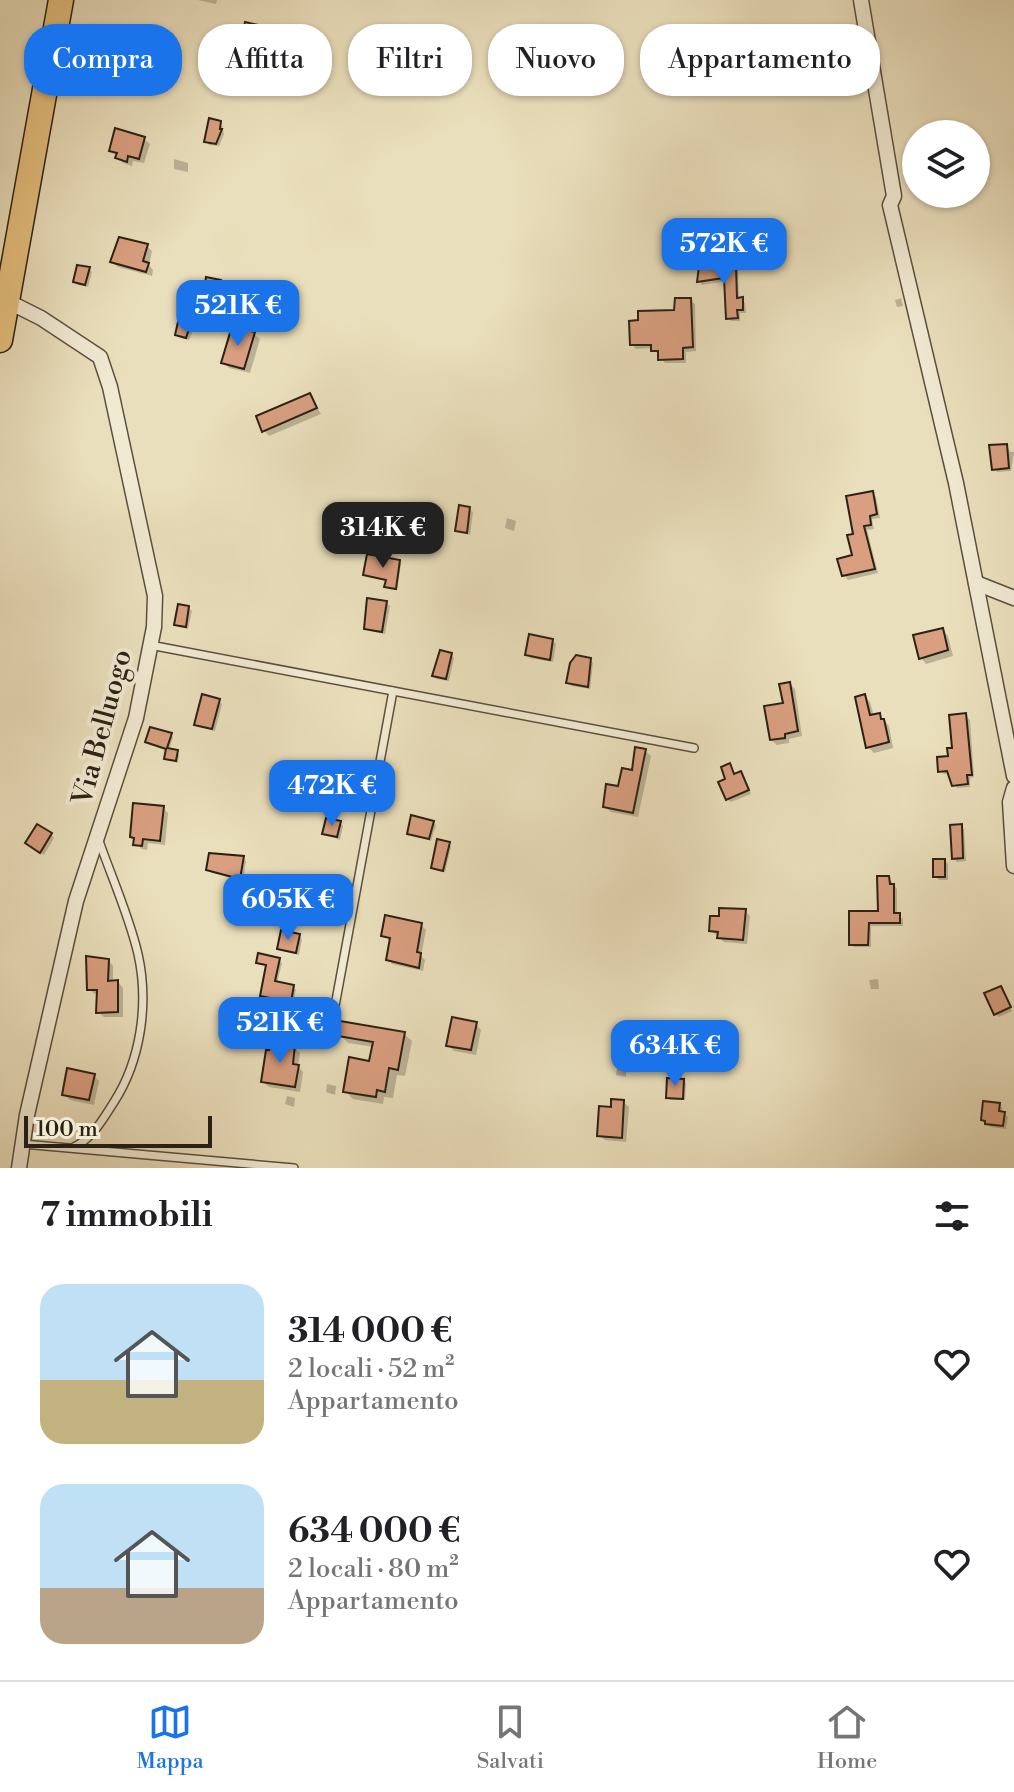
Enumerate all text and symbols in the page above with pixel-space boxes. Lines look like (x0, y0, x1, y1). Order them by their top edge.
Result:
chip: Compra (24, 24, 182, 96)
chip: Affitta (198, 24, 332, 96)
chip: Filtri (348, 24, 472, 96)
chip: Nuovo (488, 24, 624, 96)
chip: Appartamento (640, 24, 880, 96)
map controls (902, 120, 990, 208)
button: layers (902, 120, 990, 208)
pin: 572K € (659, 218, 789, 286)
text: 572K € (680, 228, 768, 260)
pin: 521K € (173, 280, 303, 348)
text: 521K € (194, 290, 282, 322)
pin: 314K € (318, 502, 448, 570)
text: 314K € (340, 512, 426, 544)
street label: Via Belluogo (65, 646, 140, 810)
pin: 472K € (267, 760, 397, 828)
text: 472K € (287, 770, 377, 802)
pin: 605K € (223, 874, 353, 942)
text: 605K € (241, 884, 335, 916)
pin: 521K € (215, 997, 345, 1065)
text: 521K € (236, 1007, 324, 1039)
pin: 634K € (610, 1020, 740, 1088)
text: 634K € (629, 1030, 721, 1062)
scale bar (24, 1112, 212, 1148)
text: 100 m (36, 1116, 98, 1143)
icon: filters (930, 1194, 974, 1238)
text: 7 immobili (40, 1195, 213, 1237)
text: 314 000 € (288, 1311, 452, 1353)
icon: home (104, 1316, 200, 1412)
icon: heart (930, 1342, 974, 1386)
text: 2 locali · 52 m² (288, 1353, 454, 1385)
text: Appartamento (288, 1385, 459, 1417)
text: 634 000 € (288, 1511, 460, 1553)
icon: home (104, 1516, 200, 1612)
icon: heart (930, 1542, 974, 1586)
text: 2 locali · 80 m² (288, 1553, 458, 1585)
text: Appartamento (288, 1585, 459, 1617)
tab: Mappa (136, 1700, 204, 1775)
tab: Salvati (477, 1700, 544, 1775)
tab: Home (817, 1700, 877, 1775)

